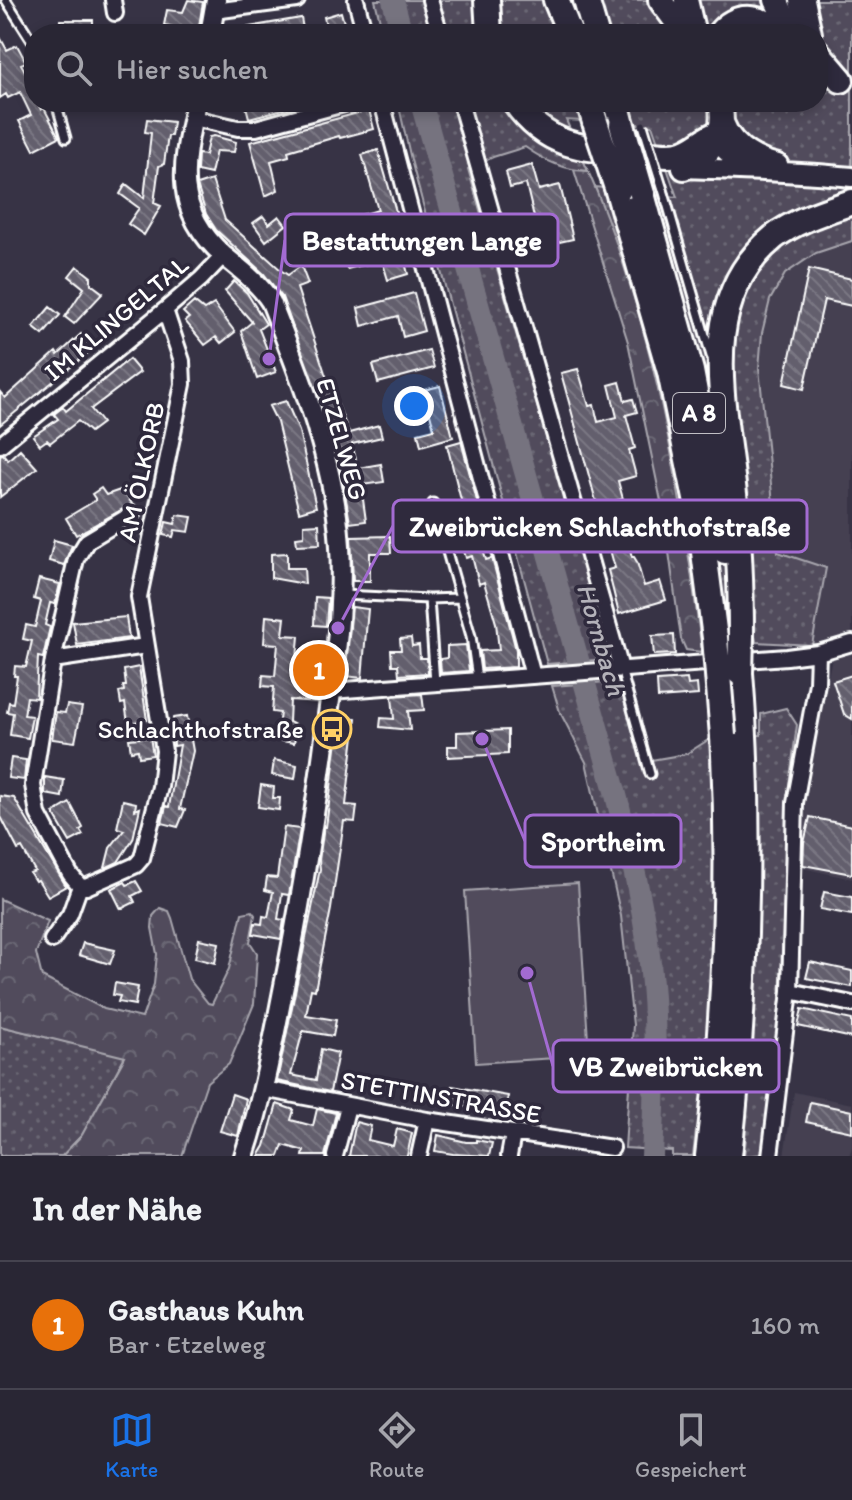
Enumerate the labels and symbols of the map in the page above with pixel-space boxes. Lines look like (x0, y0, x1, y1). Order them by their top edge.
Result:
callout: Bestattungen Lange (285, 214, 558, 266)
text: Bestattungen Lange (302, 223, 542, 257)
street label: IM KLINGELTAL (37, 248, 195, 388)
street label: ETZELWEG (309, 374, 375, 504)
your location (394, 386, 434, 426)
road number: A 8 (673, 393, 725, 433)
street label: AM ÖLKORB (111, 399, 171, 545)
callout: Zweibrücken Schlachthofstraße (393, 500, 807, 552)
text: Zweibrücken Schlachthofstraße (409, 509, 791, 543)
water label: Hornbach (570, 579, 634, 700)
pin: 1 (293, 640, 345, 700)
bus stop icon: Schlachthofstraße (311, 708, 353, 750)
place label: Schlachthofstraße (98, 713, 304, 745)
callout: Sportheim (525, 815, 681, 867)
text: Sportheim (541, 824, 665, 858)
callout: VB Zweibrücken (553, 1040, 779, 1092)
text: VB Zweibrücken (569, 1049, 763, 1083)
street label: STETTINSTRASSE (338, 1064, 544, 1130)

